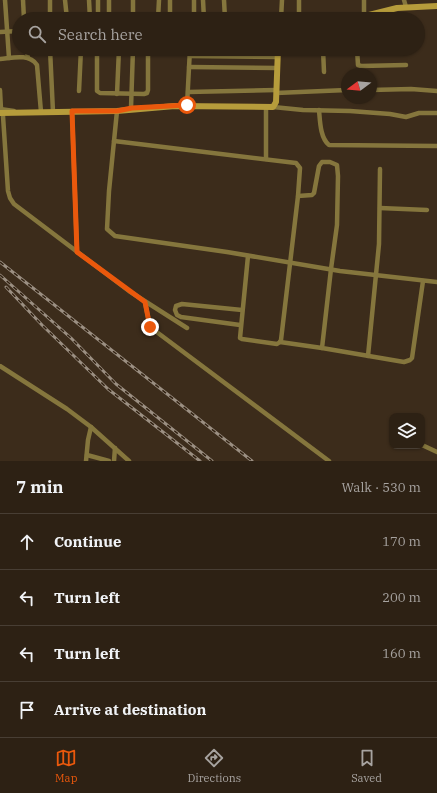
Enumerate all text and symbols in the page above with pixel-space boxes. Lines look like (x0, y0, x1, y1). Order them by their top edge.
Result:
search box (12, 12, 425, 56)
icon: search (26, 23, 48, 45)
text: Search here (58, 25, 143, 44)
north arrow (341, 68, 377, 104)
route start (178, 96, 196, 114)
route end (141, 318, 159, 336)
map controls (389, 413, 425, 449)
button: layers (389, 413, 425, 449)
text: 7 min (16, 476, 64, 498)
text: Walk · 530 m (342, 479, 421, 496)
icon: ahead (16, 531, 38, 553)
text: Continue (54, 532, 121, 551)
text: 170 m (382, 533, 421, 550)
icon: left (16, 587, 38, 609)
text: Turn left (54, 588, 120, 607)
text: 200 m (382, 589, 421, 606)
icon: left (16, 643, 38, 665)
text: Turn left (54, 644, 120, 663)
text: 160 m (382, 645, 421, 662)
icon: arrive (16, 699, 38, 721)
text: Arrive at destination (54, 700, 206, 719)
tab: Map (55, 747, 77, 785)
tab: Directions (187, 747, 241, 785)
tab: Saved (351, 747, 382, 785)

